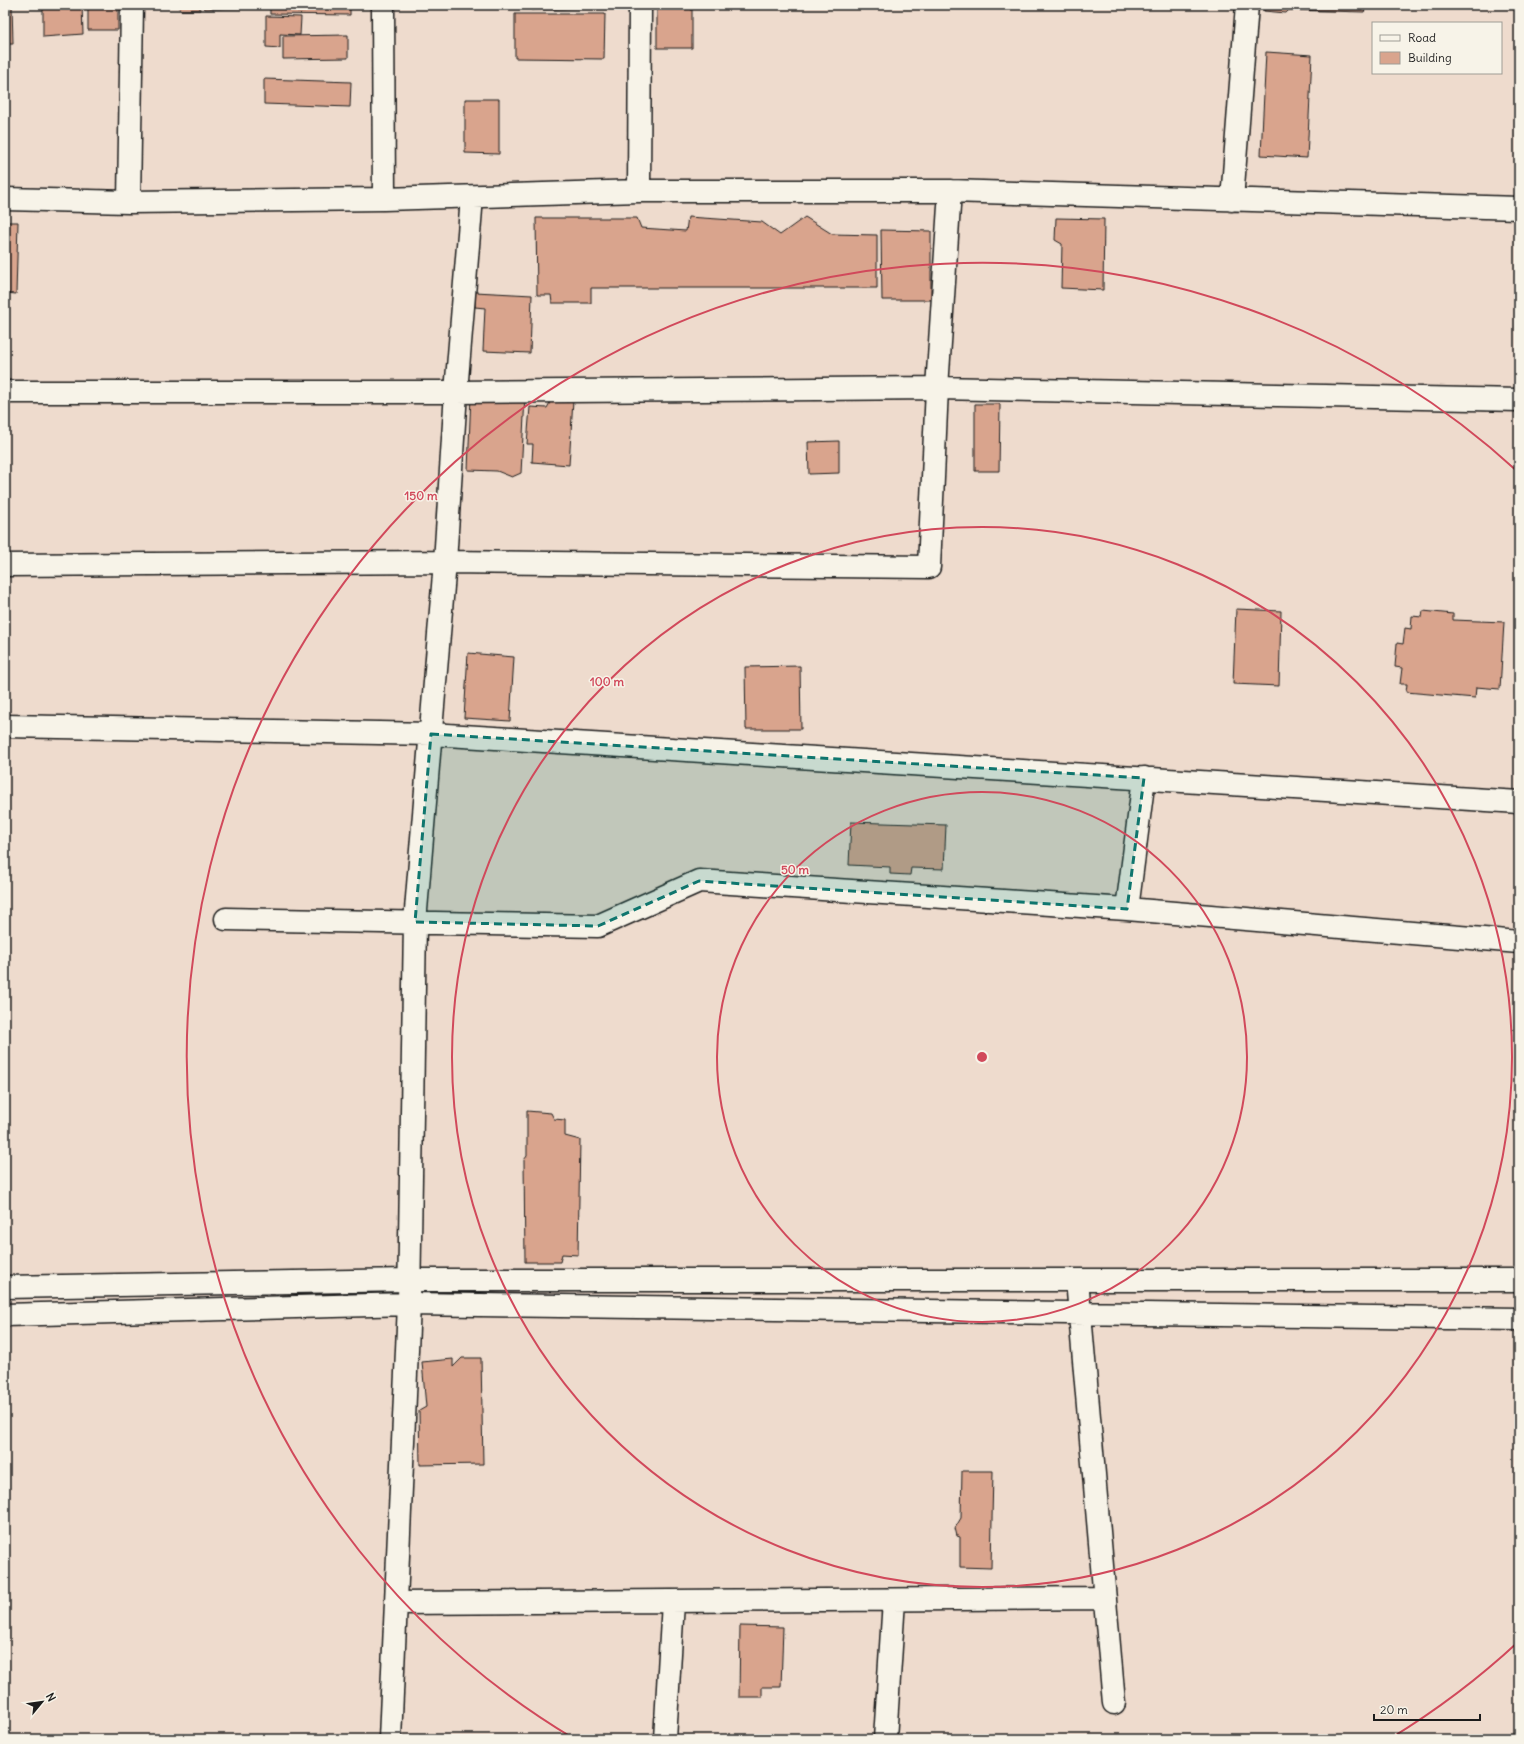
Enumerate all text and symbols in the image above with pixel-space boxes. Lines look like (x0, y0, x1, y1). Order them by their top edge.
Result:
legend (1372, 22, 1502, 74)
text: Road (1408, 30, 1436, 45)
text: Building (1408, 50, 1452, 65)
text: 150 m (405, 488, 438, 503)
text: 100 m (590, 674, 624, 689)
text: 50 m (781, 862, 810, 877)
centre of rings (975, 1050, 989, 1064)
north arrow (22, 1682, 62, 1722)
text: N (43, 1690, 59, 1704)
scale bar (1374, 1696, 1480, 1722)
text: 20 m (1380, 1702, 1408, 1717)

